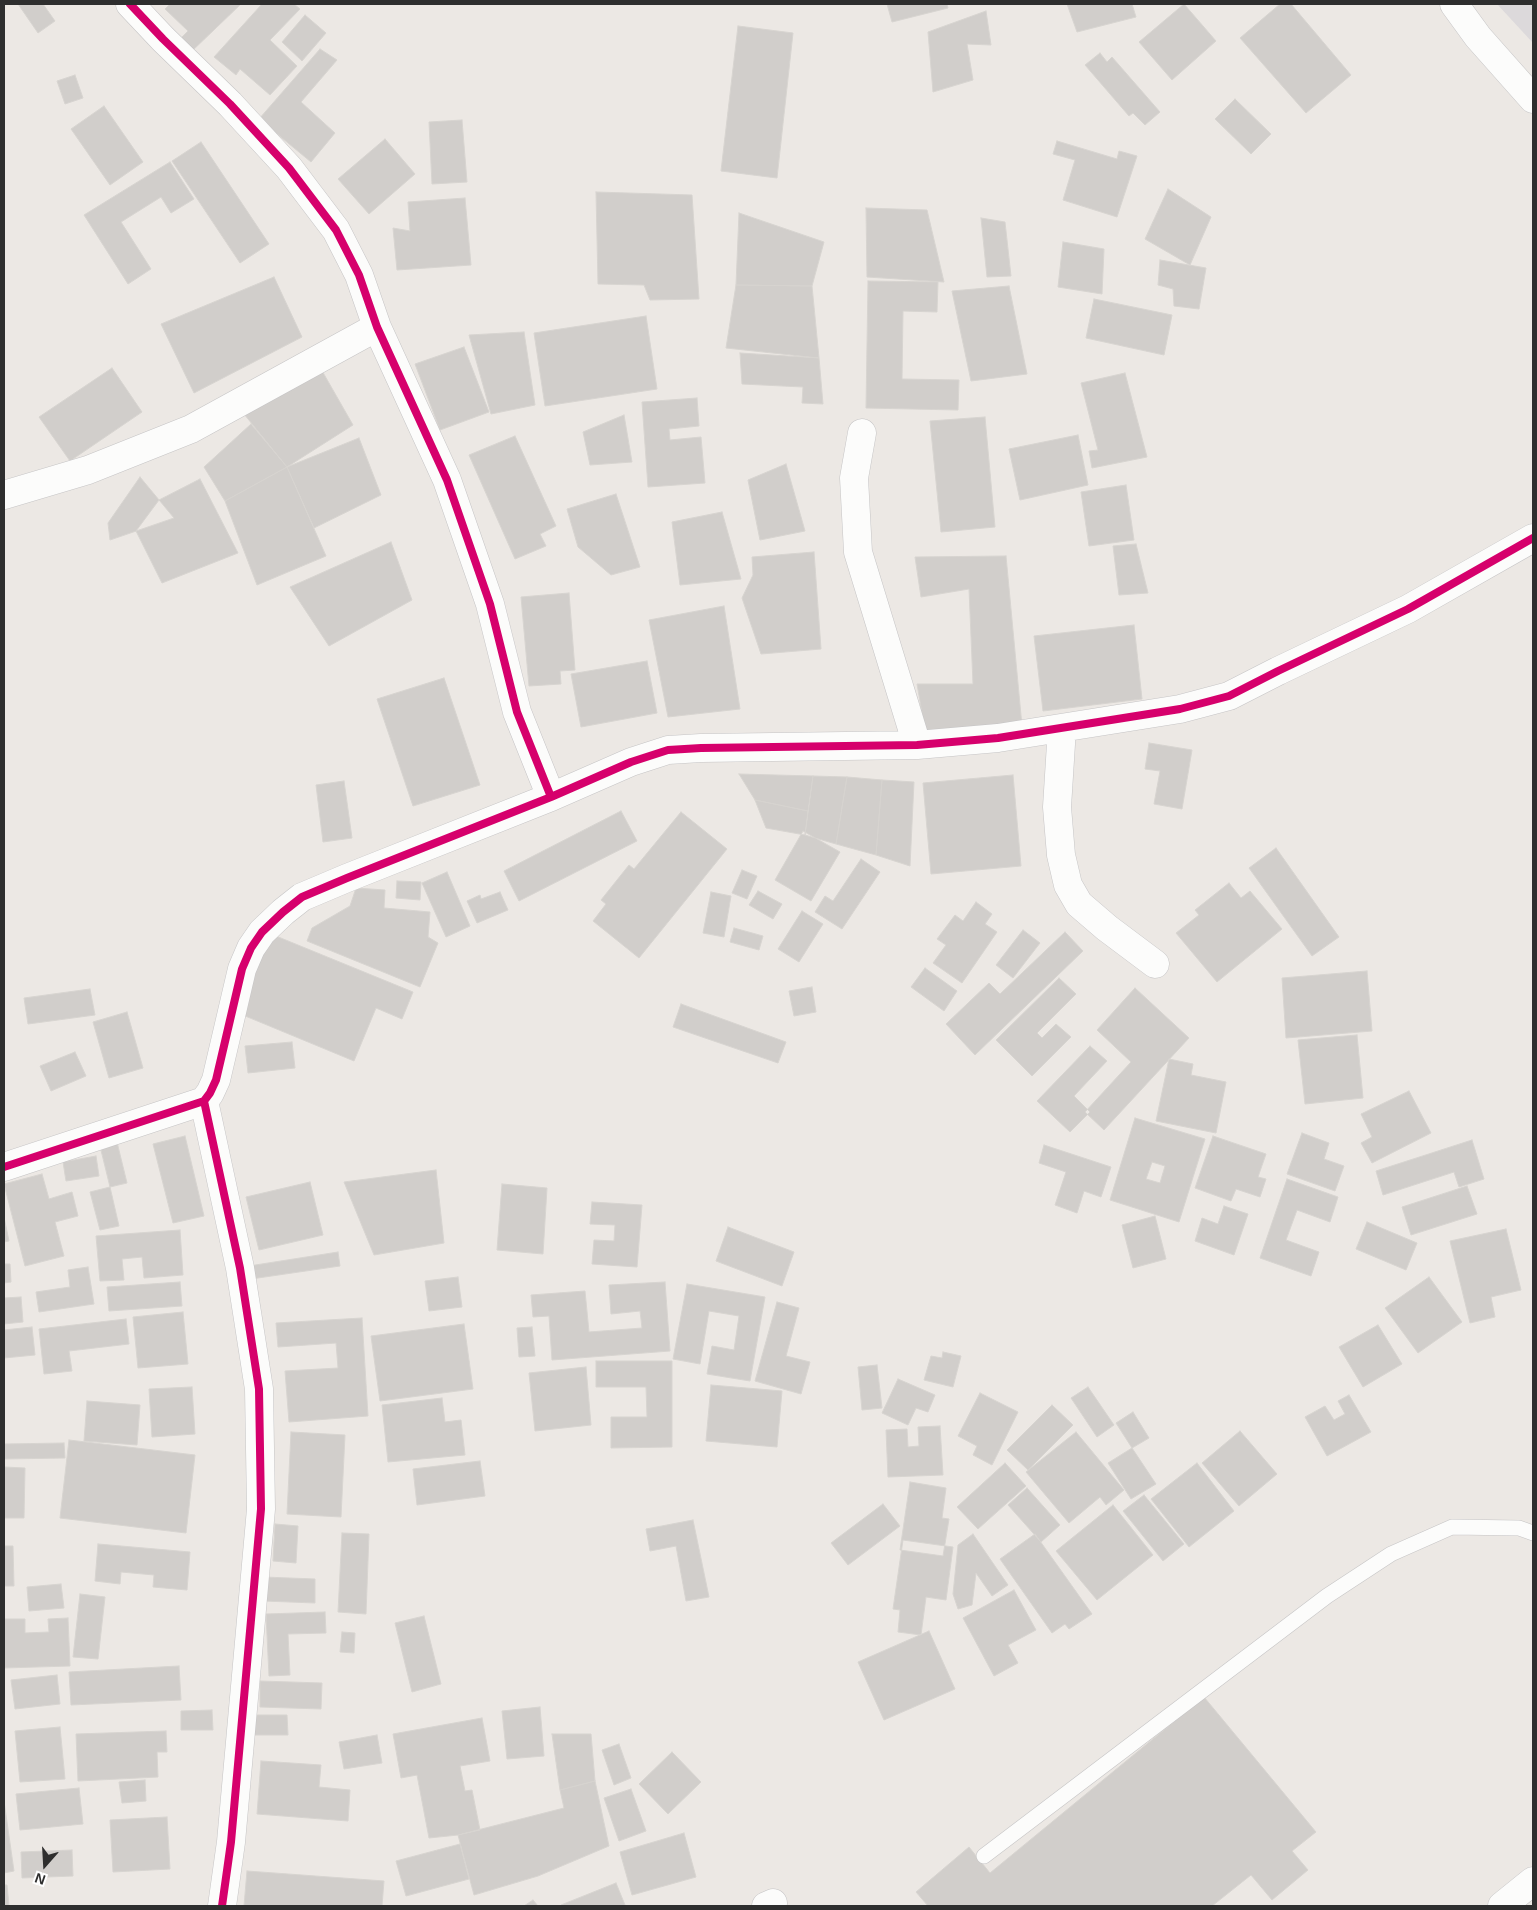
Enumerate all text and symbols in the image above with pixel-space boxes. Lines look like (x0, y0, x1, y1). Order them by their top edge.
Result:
north arrow (20, 1840, 70, 1890)
text: N (33, 1870, 48, 1888)

